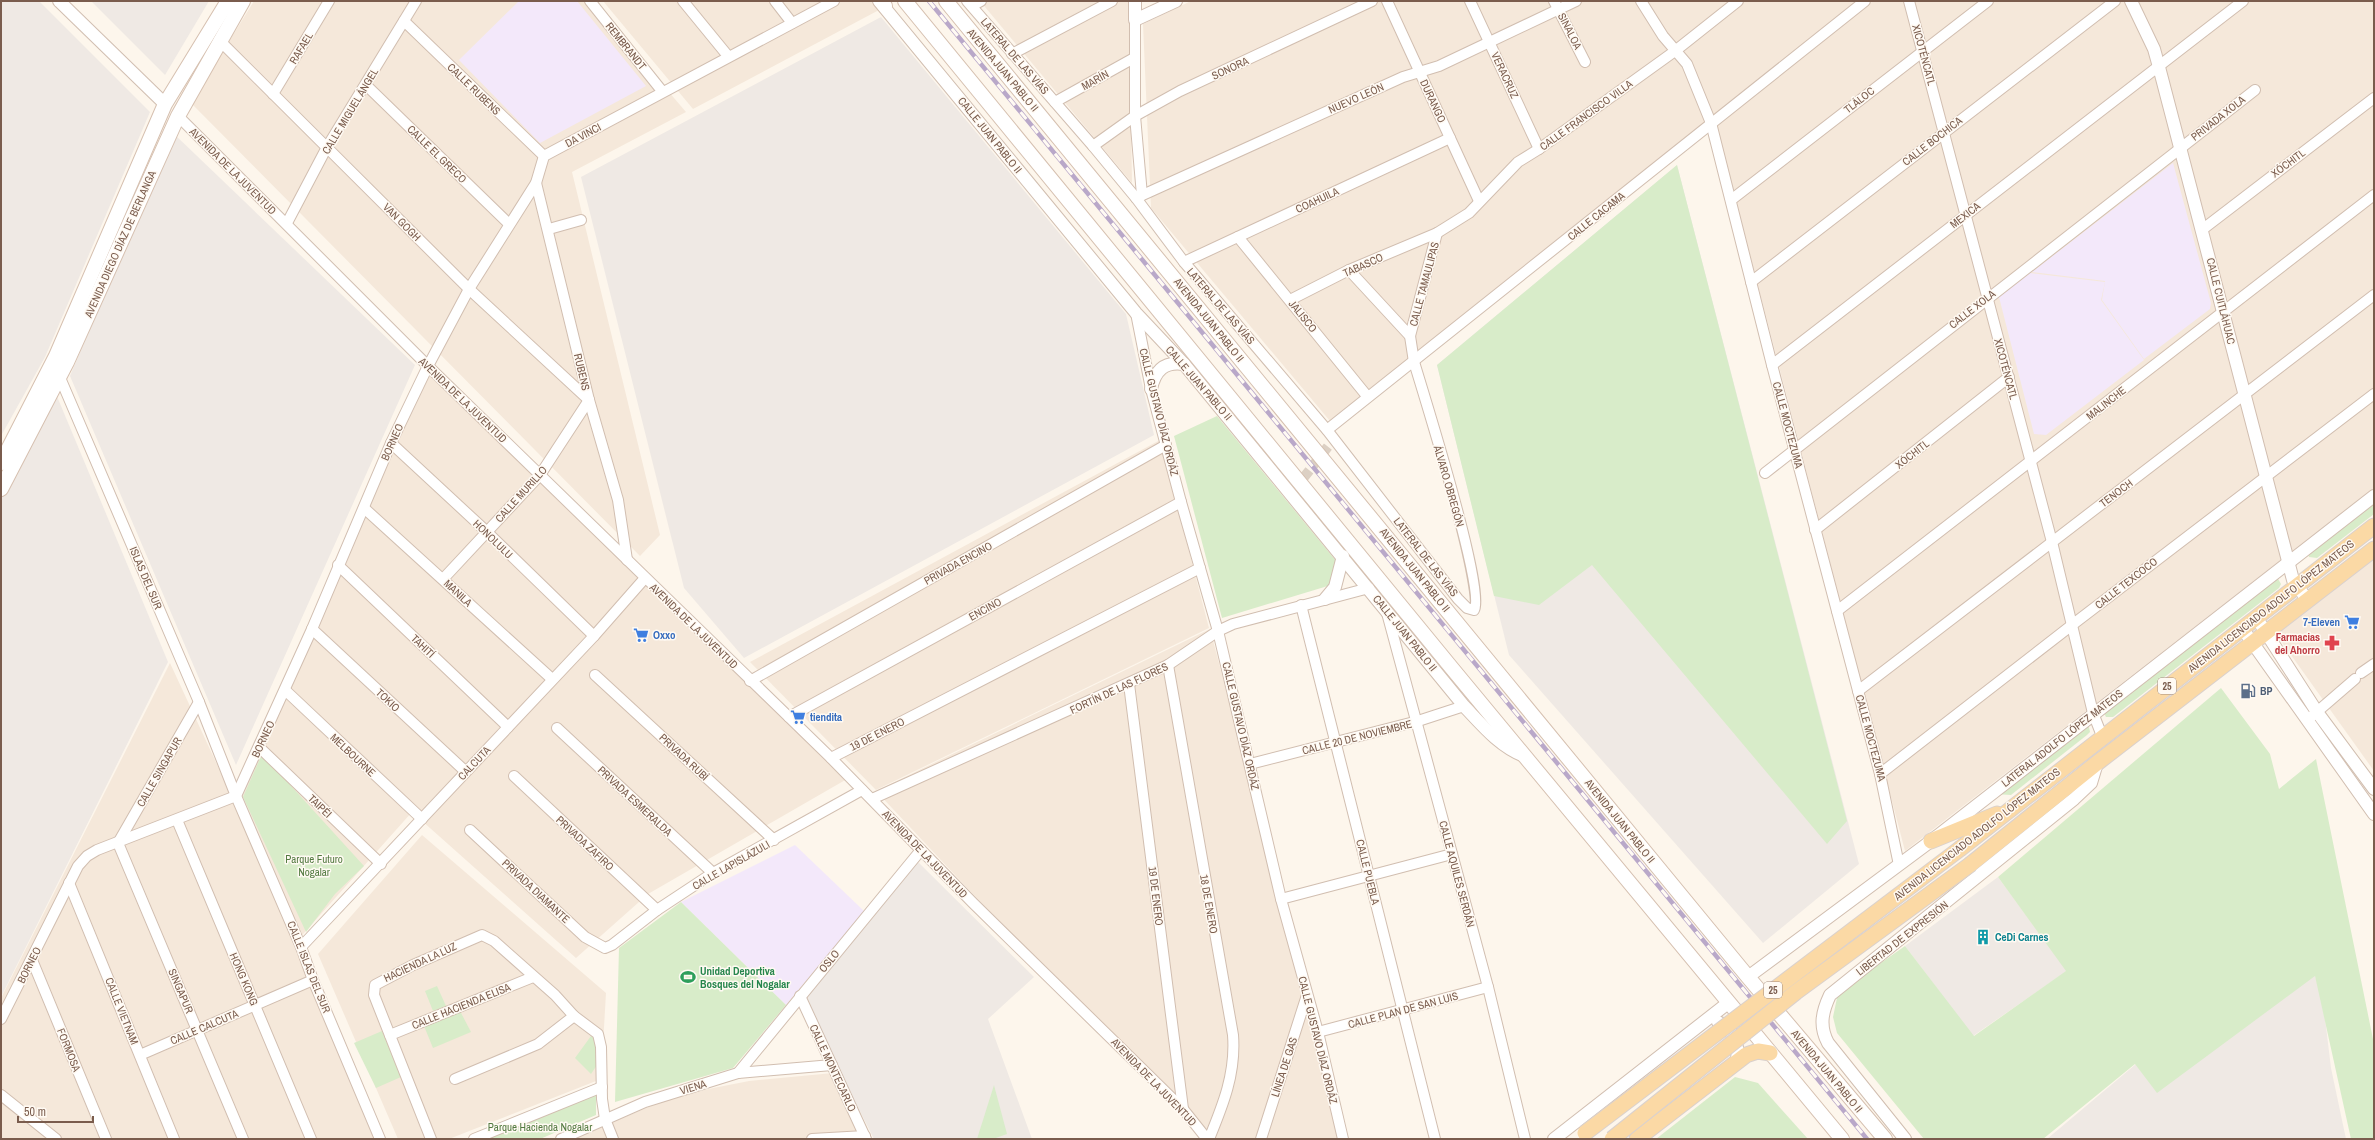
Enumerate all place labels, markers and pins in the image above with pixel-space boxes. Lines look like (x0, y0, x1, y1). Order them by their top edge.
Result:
supermarket icon: 7-Eleven (2343, 613, 2361, 631)
place label: 7-Eleven (2303, 615, 2340, 629)
supermarket icon: Oxxo (632, 626, 650, 644)
place label: Oxxo (653, 628, 676, 642)
place label: Farmacias del Ahorro (2275, 630, 2320, 657)
pharmacy icon: Farmacias del Ahorro (2323, 634, 2341, 652)
fuel station icon: BP (2239, 682, 2257, 700)
place label: BP (2260, 684, 2273, 698)
supermarket icon: tiendita (789, 708, 807, 726)
place label: tiendita (810, 710, 842, 724)
building icon: CeDi Carnes (1974, 928, 1992, 946)
place label: CeDi Carnes (1995, 930, 2049, 944)
place label: Unidad Deportiva Bosques del Nogalar (700, 964, 790, 991)
sports icon: Unidad Deportiva Bosques del Nogalar (679, 968, 697, 986)

